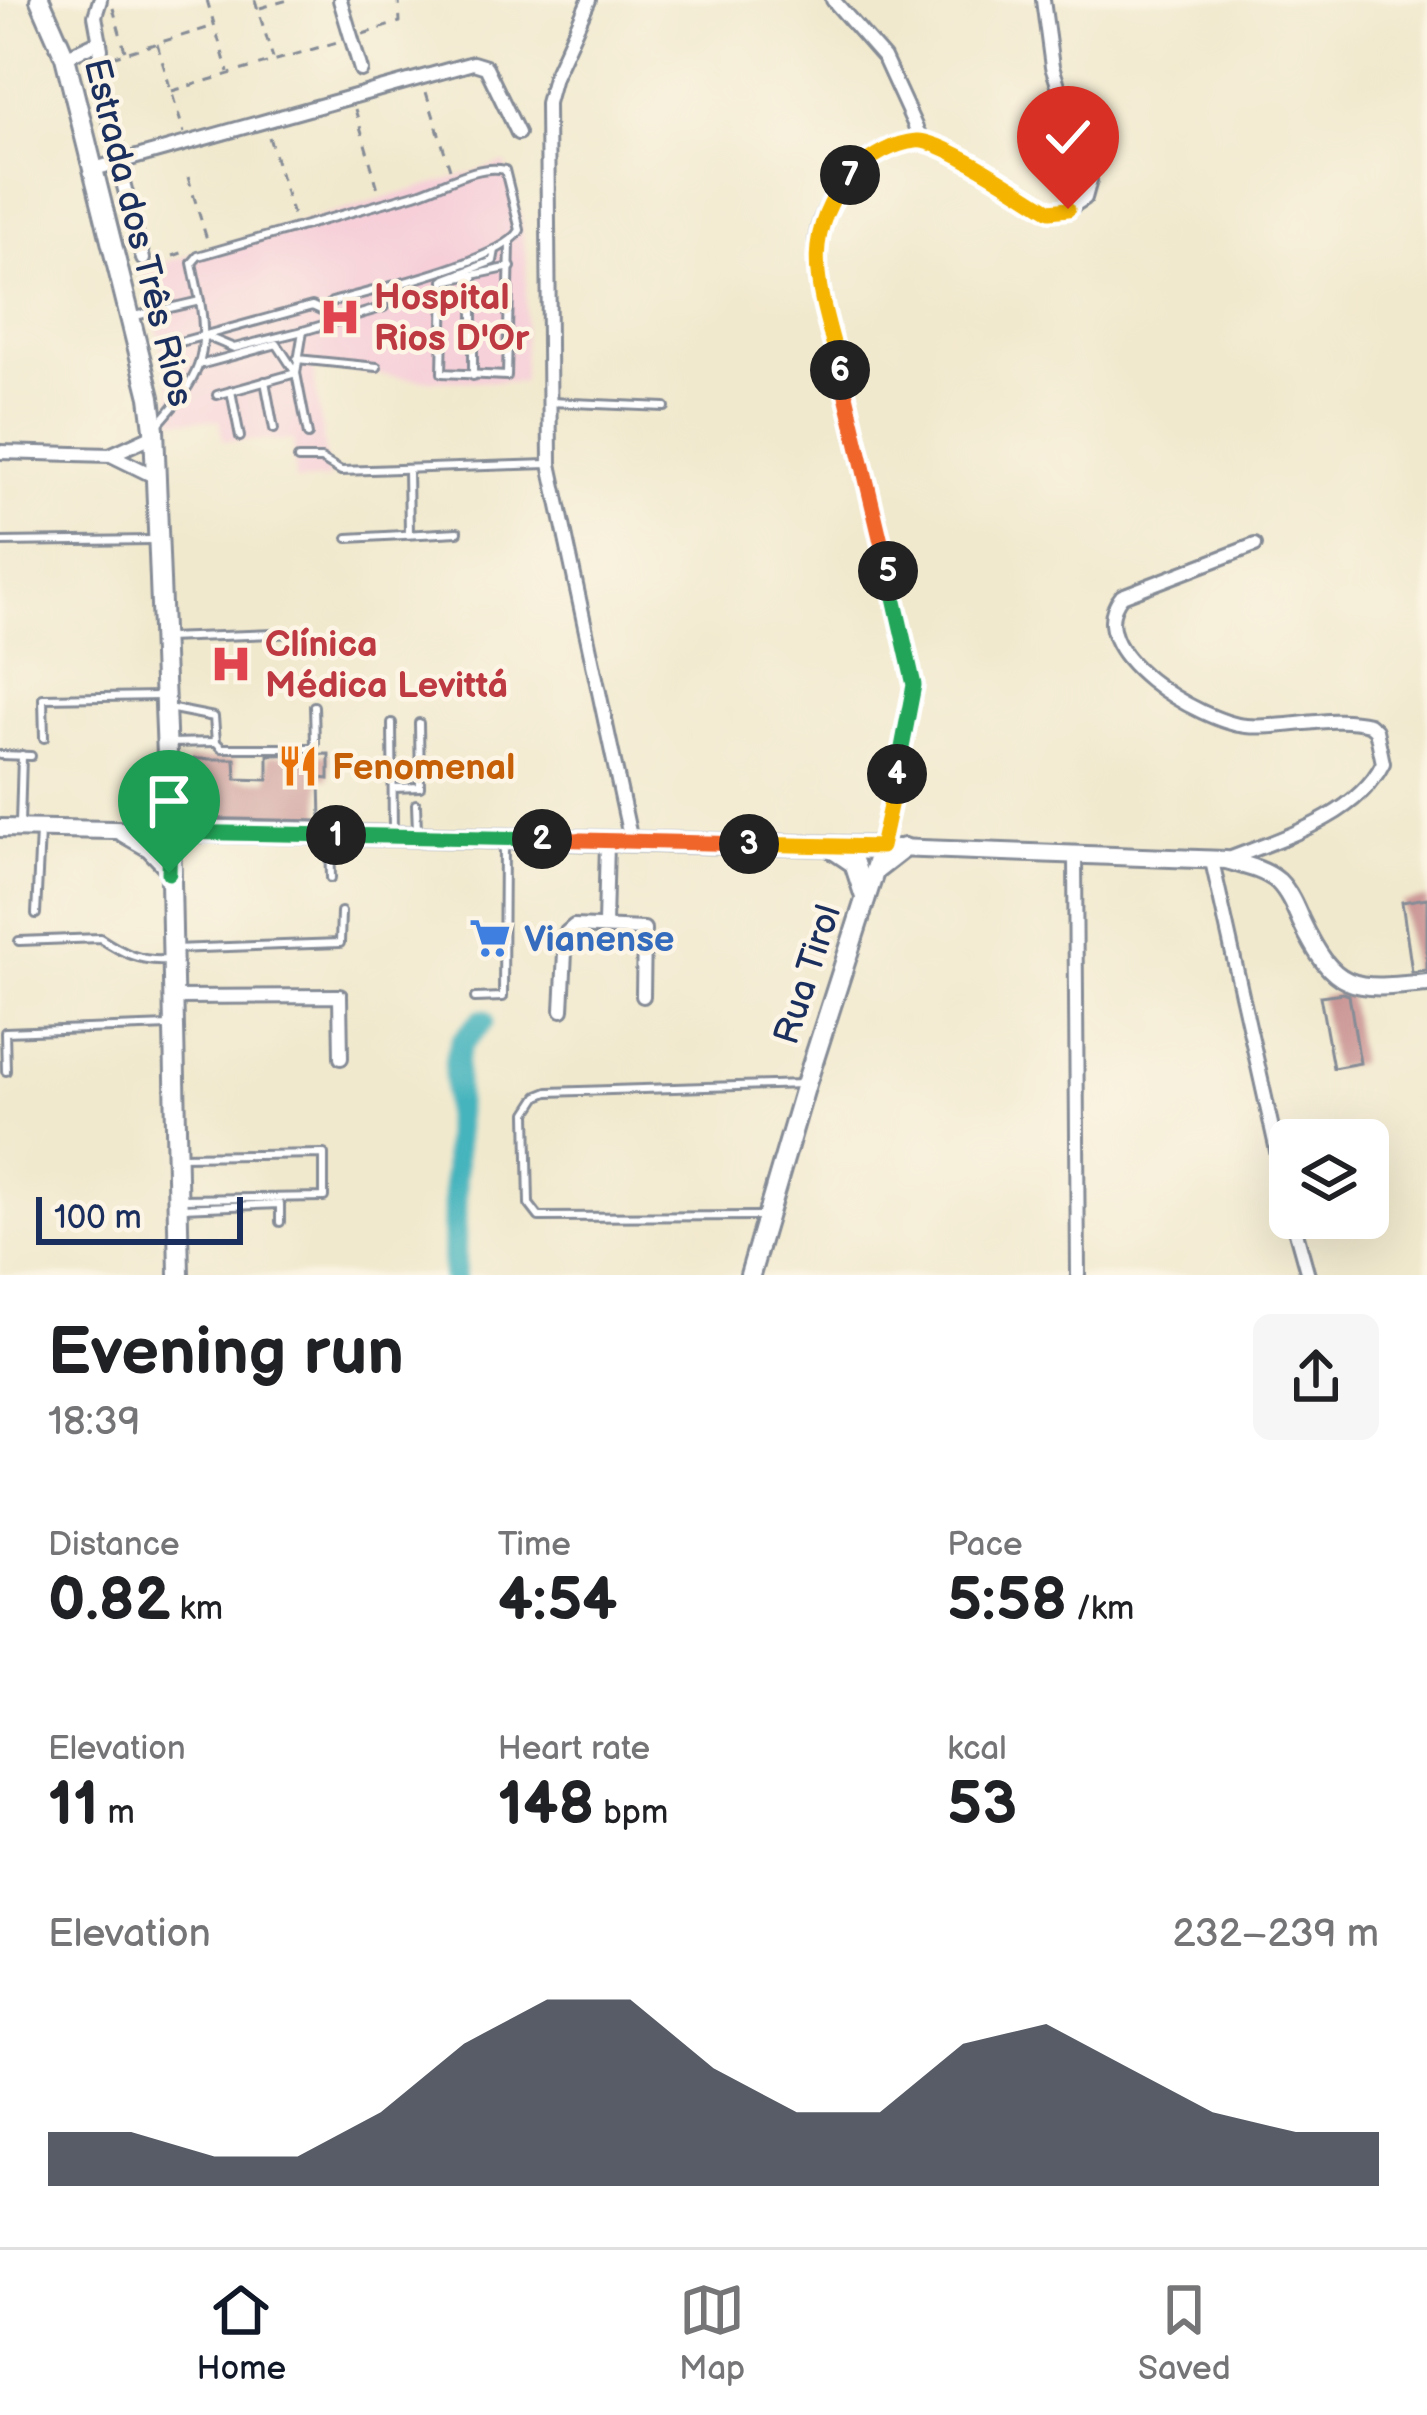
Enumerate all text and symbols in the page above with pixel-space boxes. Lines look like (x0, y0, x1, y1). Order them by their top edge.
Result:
street label: Estrada dos Três Rios (74, 54, 202, 411)
pin (1017, 86, 1119, 209)
icon: check (1035, 104, 1101, 170)
pin: 7 (820, 145, 880, 205)
text: 7 (841, 155, 859, 195)
place label: Hospital Rios D'Or (374, 277, 530, 361)
hospital icon: Hospital Rios D'Or (317, 294, 363, 340)
pin: 6 (810, 340, 870, 400)
text: 6 (830, 350, 850, 390)
pin: 5 (858, 541, 918, 601)
text: 5 (878, 551, 898, 591)
place label: Clínica Médica Levittá (265, 624, 508, 708)
hospital icon: Clínica Médica Levittá (208, 641, 254, 687)
restaurant icon: Fenomenal (275, 743, 321, 789)
pin: 4 (867, 744, 927, 804)
place label: Fenomenal (332, 747, 515, 790)
pin (118, 750, 220, 873)
text: 4 (887, 754, 907, 794)
icon: arrive (136, 768, 202, 834)
pin: 1 (306, 805, 366, 865)
pin: 2 (512, 809, 572, 869)
pin: 3 (719, 814, 779, 874)
text: 1 (329, 815, 343, 855)
text: 2 (532, 819, 552, 859)
text: 3 (739, 824, 759, 864)
street label: Rua Tirol (766, 900, 851, 1050)
supermarket icon: Vianense (467, 915, 513, 961)
place label: Vianense (524, 919, 675, 962)
map controls (1269, 1119, 1389, 1239)
button: layers (1269, 1119, 1389, 1239)
scale bar (36, 1191, 243, 1244)
text: 100 m (54, 1198, 142, 1238)
text: Evening run (48, 1314, 404, 1393)
button: share (1253, 1314, 1379, 1440)
text: 18:39 (48, 1399, 140, 1446)
text: Distance (48, 1525, 180, 1565)
text: Time (498, 1525, 571, 1565)
text: Pace (947, 1525, 1023, 1565)
text: 0.82 (48, 1565, 171, 1637)
text: 4:54 (498, 1565, 617, 1637)
text: 5:58 (947, 1565, 1067, 1637)
text: km (171, 1589, 223, 1629)
text: /km (1067, 1589, 1134, 1629)
text: Elevation (48, 1729, 186, 1769)
text: Heart rate (498, 1729, 650, 1769)
text: kcal (947, 1729, 1007, 1769)
text: 11 (48, 1769, 99, 1841)
text: 148 (498, 1769, 594, 1841)
text: 53 (947, 1769, 1017, 1841)
text: m (99, 1793, 135, 1833)
text: bpm (594, 1793, 668, 1833)
text: Elevation (48, 1911, 211, 1958)
text: 232–239 m (1173, 1911, 1379, 1958)
tab: Home (196, 2277, 286, 2389)
tab: Map (679, 2277, 745, 2389)
tab: Saved (1138, 2277, 1231, 2389)

